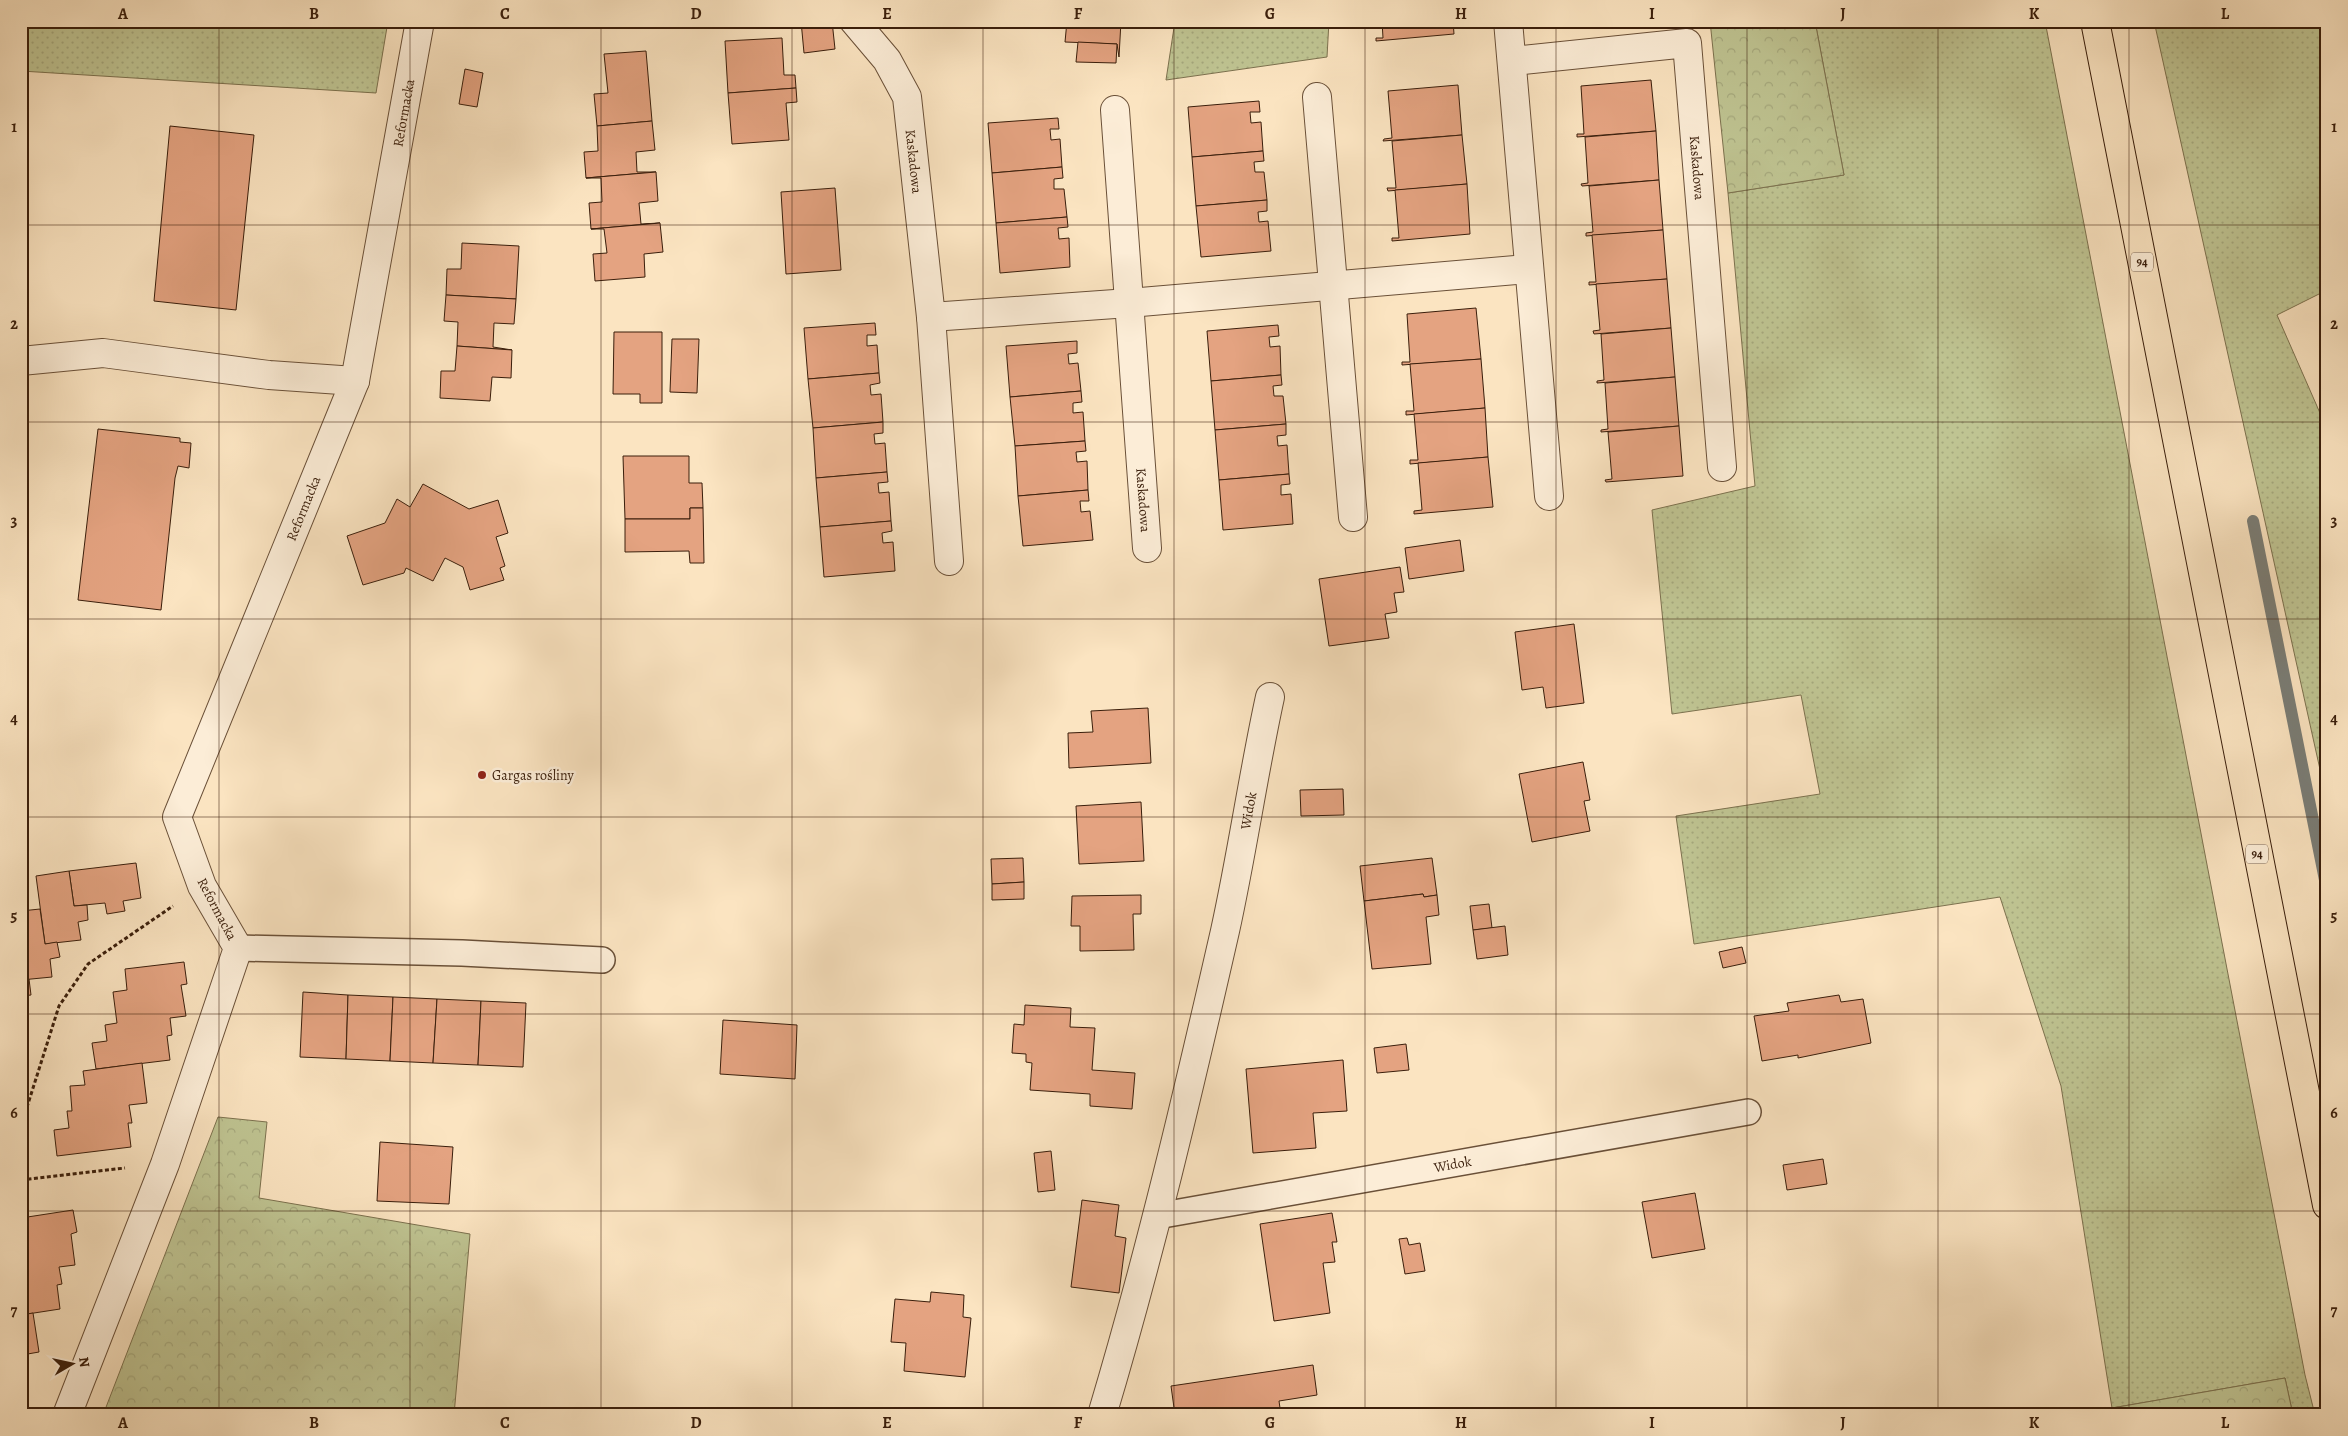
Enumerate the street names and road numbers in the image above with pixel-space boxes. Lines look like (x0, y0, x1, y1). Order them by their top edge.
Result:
street label: Reformacka (388, 77, 419, 148)
street label: Kaskadowa (901, 128, 927, 195)
street label: Kaskadowa (1685, 135, 1709, 201)
road number: 94 (2131, 252, 2153, 272)
street label: Kaskadowa (1132, 467, 1155, 533)
street label: Reformacka (281, 473, 325, 544)
street label: Widok (1235, 790, 1261, 832)
road number: 94 (2246, 844, 2268, 864)
street label: Reformacka (193, 874, 242, 944)
street label: Widok (1431, 1151, 1473, 1177)

